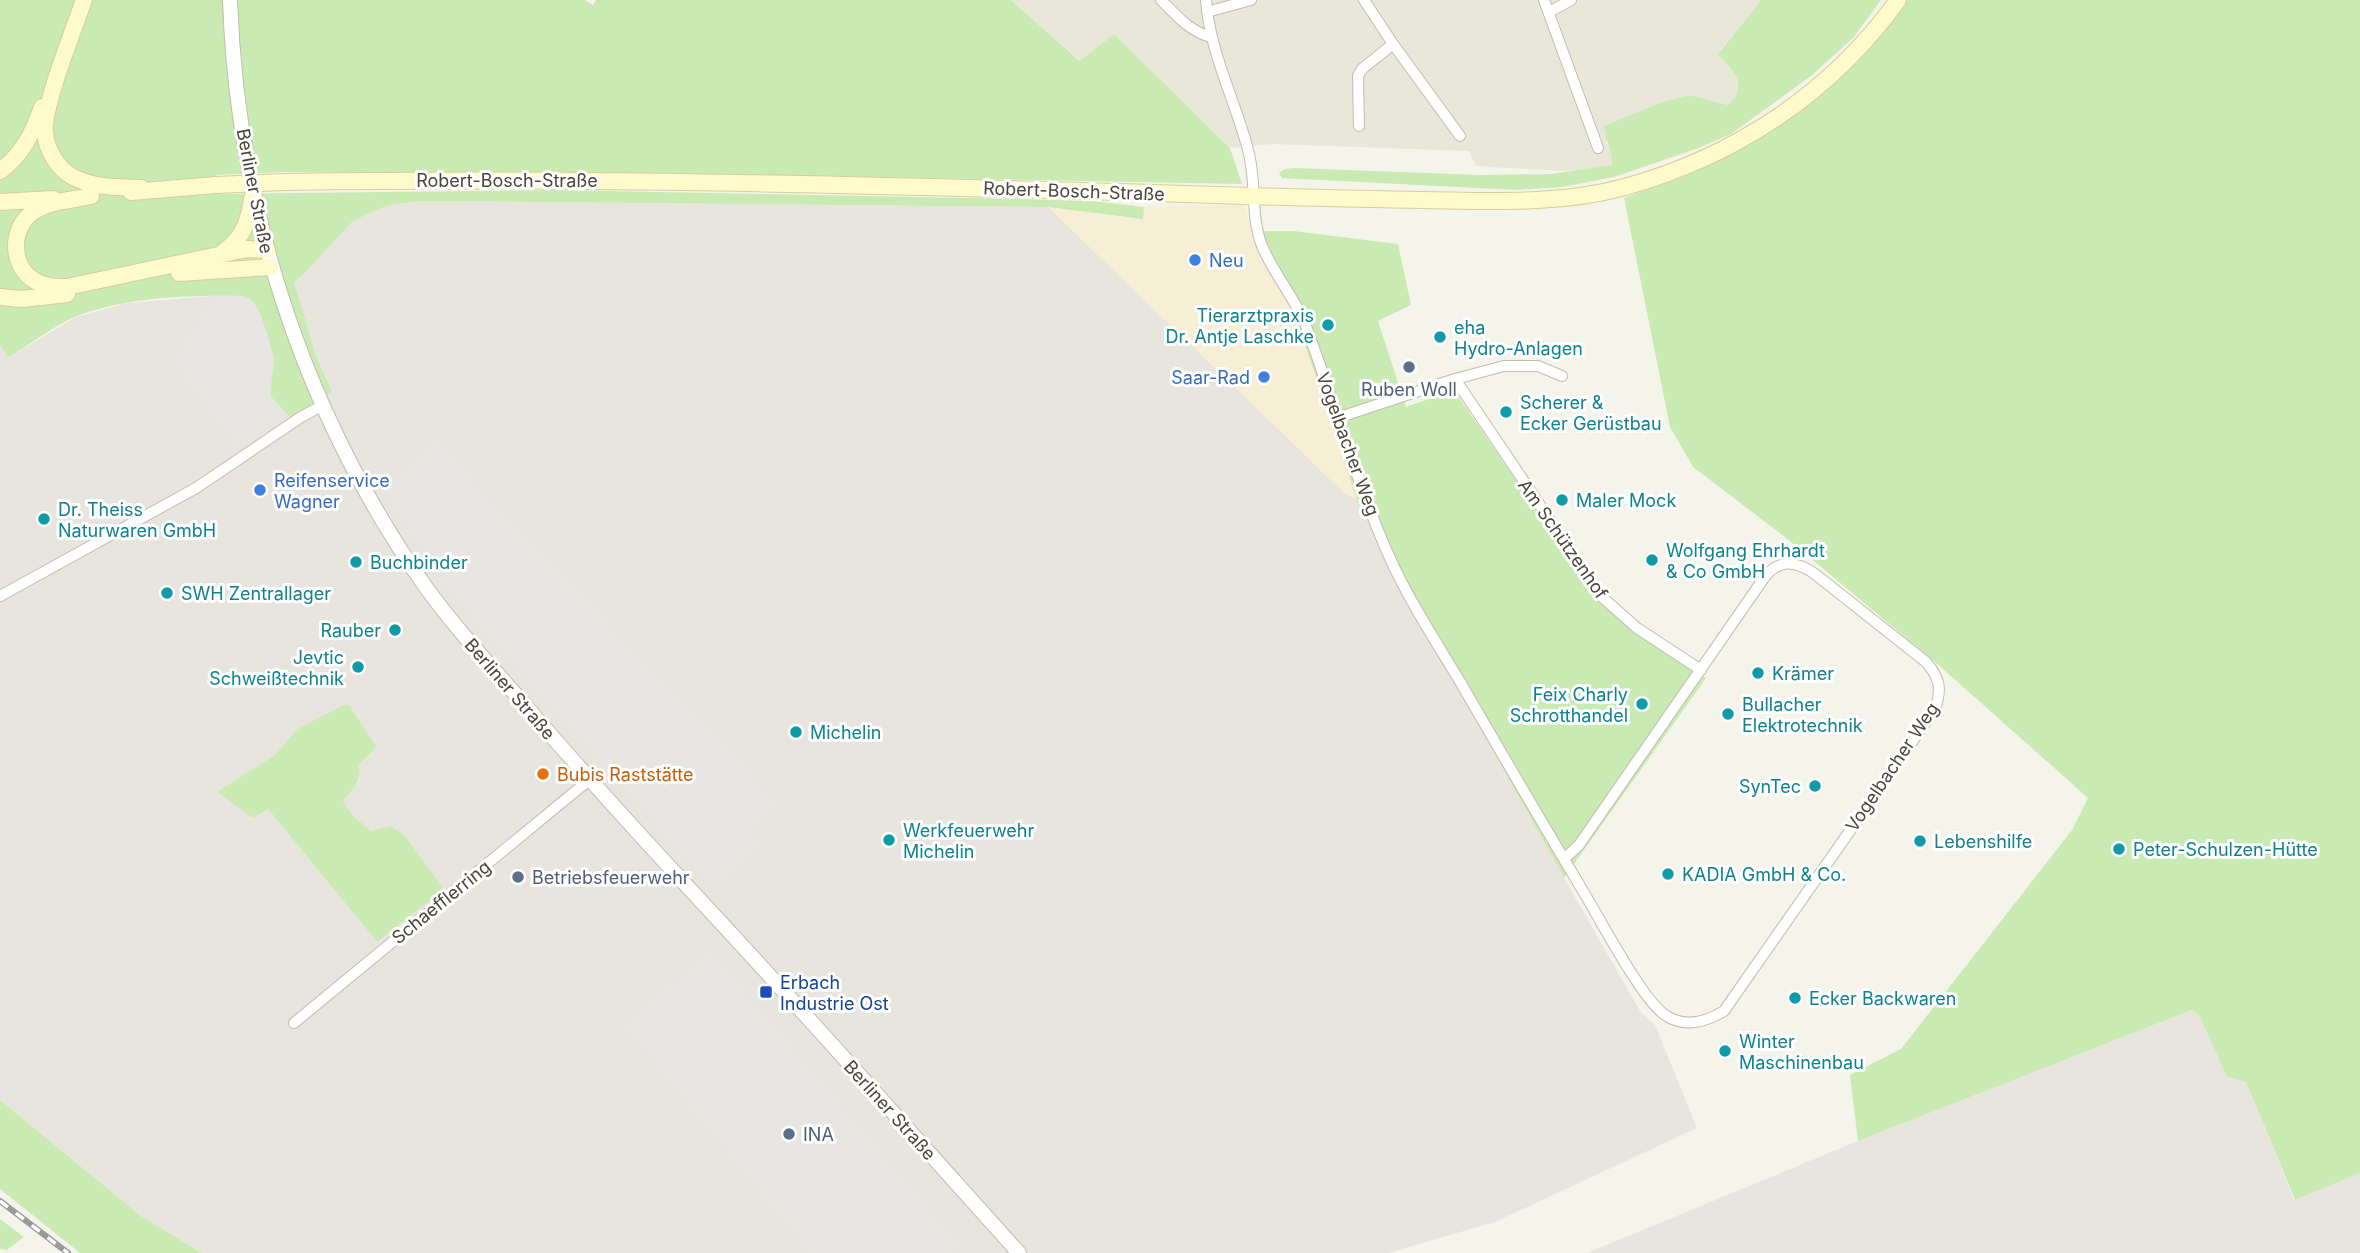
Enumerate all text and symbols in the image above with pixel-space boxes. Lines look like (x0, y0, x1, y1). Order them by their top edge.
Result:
street label: Berliner Straße (233, 127, 277, 255)
street label: Robert-Bosch-Straße (416, 170, 598, 191)
street label: Robert-Bosch-Straße (983, 177, 1165, 205)
place label: Neu (1209, 250, 1244, 271)
marker: Neu (1187, 252, 1203, 268)
place label: Tierarztpraxis Dr. Antje Laschke (1165, 305, 1314, 347)
marker: Tierarztpraxis Dr. Antje Laschke (1320, 317, 1336, 333)
place label: eha Hydro-Anlagen (1454, 317, 1583, 359)
marker: eha Hydro-Anlagen (1432, 329, 1448, 345)
marker: Ruben Woll (1401, 359, 1417, 375)
place label: Saar-Rad (1171, 367, 1250, 388)
marker: Saar-Rad (1256, 369, 1272, 385)
street label: Vogelbacher Weg (1312, 369, 1384, 519)
place label: Ruben Woll (1361, 379, 1457, 400)
place label: Scherer & Ecker Gerüstbau (1520, 392, 1662, 434)
marker: Scherer & Ecker Gerüstbau (1498, 404, 1514, 420)
place label: Reifenservice Wagner (274, 470, 390, 512)
street label: Am Schützenhof (1514, 475, 1612, 603)
marker: Reifenservice Wagner (252, 482, 268, 498)
place label: Maler Mock (1576, 490, 1676, 511)
marker: Maler Mock (1554, 492, 1570, 508)
place label: Dr. Theiss Naturwaren GmbH (58, 499, 216, 541)
marker: Dr. Theiss Naturwaren GmbH (36, 511, 52, 527)
place label: Wolfgang Ehrhardt & Co GmbH (1666, 540, 1825, 582)
place label: Buchbinder (370, 552, 468, 573)
marker: Wolfgang Ehrhardt & Co GmbH (1644, 552, 1660, 568)
marker: Buchbinder (348, 554, 364, 570)
place label: SWH Zentrallager (181, 583, 331, 604)
marker: SWH Zentrallager (159, 585, 175, 601)
place label: Rauber (320, 620, 381, 641)
marker: Rauber (387, 622, 403, 638)
street label: Berliner Straße (460, 634, 560, 744)
place label: Jevtic Schweißtechnik (209, 647, 344, 689)
marker: Jevtic Schweißtechnik (350, 659, 366, 675)
place label: Krämer (1772, 663, 1834, 684)
marker: Krämer (1750, 665, 1766, 681)
place label: Feix Charly Schrotthandel (1510, 684, 1628, 726)
place label: Bullacher Elektrotechnik (1742, 694, 1863, 736)
marker: Feix Charly Schrotthandel (1634, 696, 1650, 712)
street label: Vogelbacher Weg (1841, 698, 1943, 836)
marker: Bullacher Elektrotechnik (1720, 706, 1736, 722)
place label: Michelin (810, 722, 881, 743)
marker: Michelin (788, 724, 804, 740)
place label: Bubis Raststätte (557, 764, 693, 785)
marker: Bubis Raststätte (535, 766, 551, 782)
place label: SynTec (1739, 776, 1801, 797)
marker: SynTec (1807, 778, 1823, 794)
place label: Werkfeuerwehr Michelin (903, 820, 1034, 862)
place label: Lebenshilfe (1934, 831, 2032, 852)
marker: Werkfeuerwehr Michelin (881, 832, 897, 848)
marker: Lebenshilfe (1912, 833, 1928, 849)
place label: Peter-Schulzen-Hütte (2133, 839, 2318, 860)
marker: Peter-Schulzen-Hütte (2111, 841, 2127, 857)
street label: Schaefflerring (387, 856, 495, 948)
place label: KADIA GmbH & Co. (1682, 864, 1846, 885)
marker: KADIA GmbH & Co. (1660, 866, 1676, 882)
place label: Betriebsfeuerwehr (532, 867, 690, 888)
marker: Betriebsfeuerwehr (510, 869, 526, 885)
place label: Erbach Industrie Ost (780, 972, 889, 1014)
marker: Erbach Industrie Ost (758, 984, 774, 1000)
place label: Ecker Backwaren (1809, 988, 1956, 1009)
marker: Ecker Backwaren (1787, 990, 1803, 1006)
place label: Winter Maschinenbau (1739, 1031, 1864, 1073)
marker: Winter Maschinenbau (1717, 1043, 1733, 1059)
street label: Berliner Straße (840, 1056, 940, 1164)
place label: INA (803, 1124, 834, 1145)
marker: INA (781, 1126, 797, 1142)

